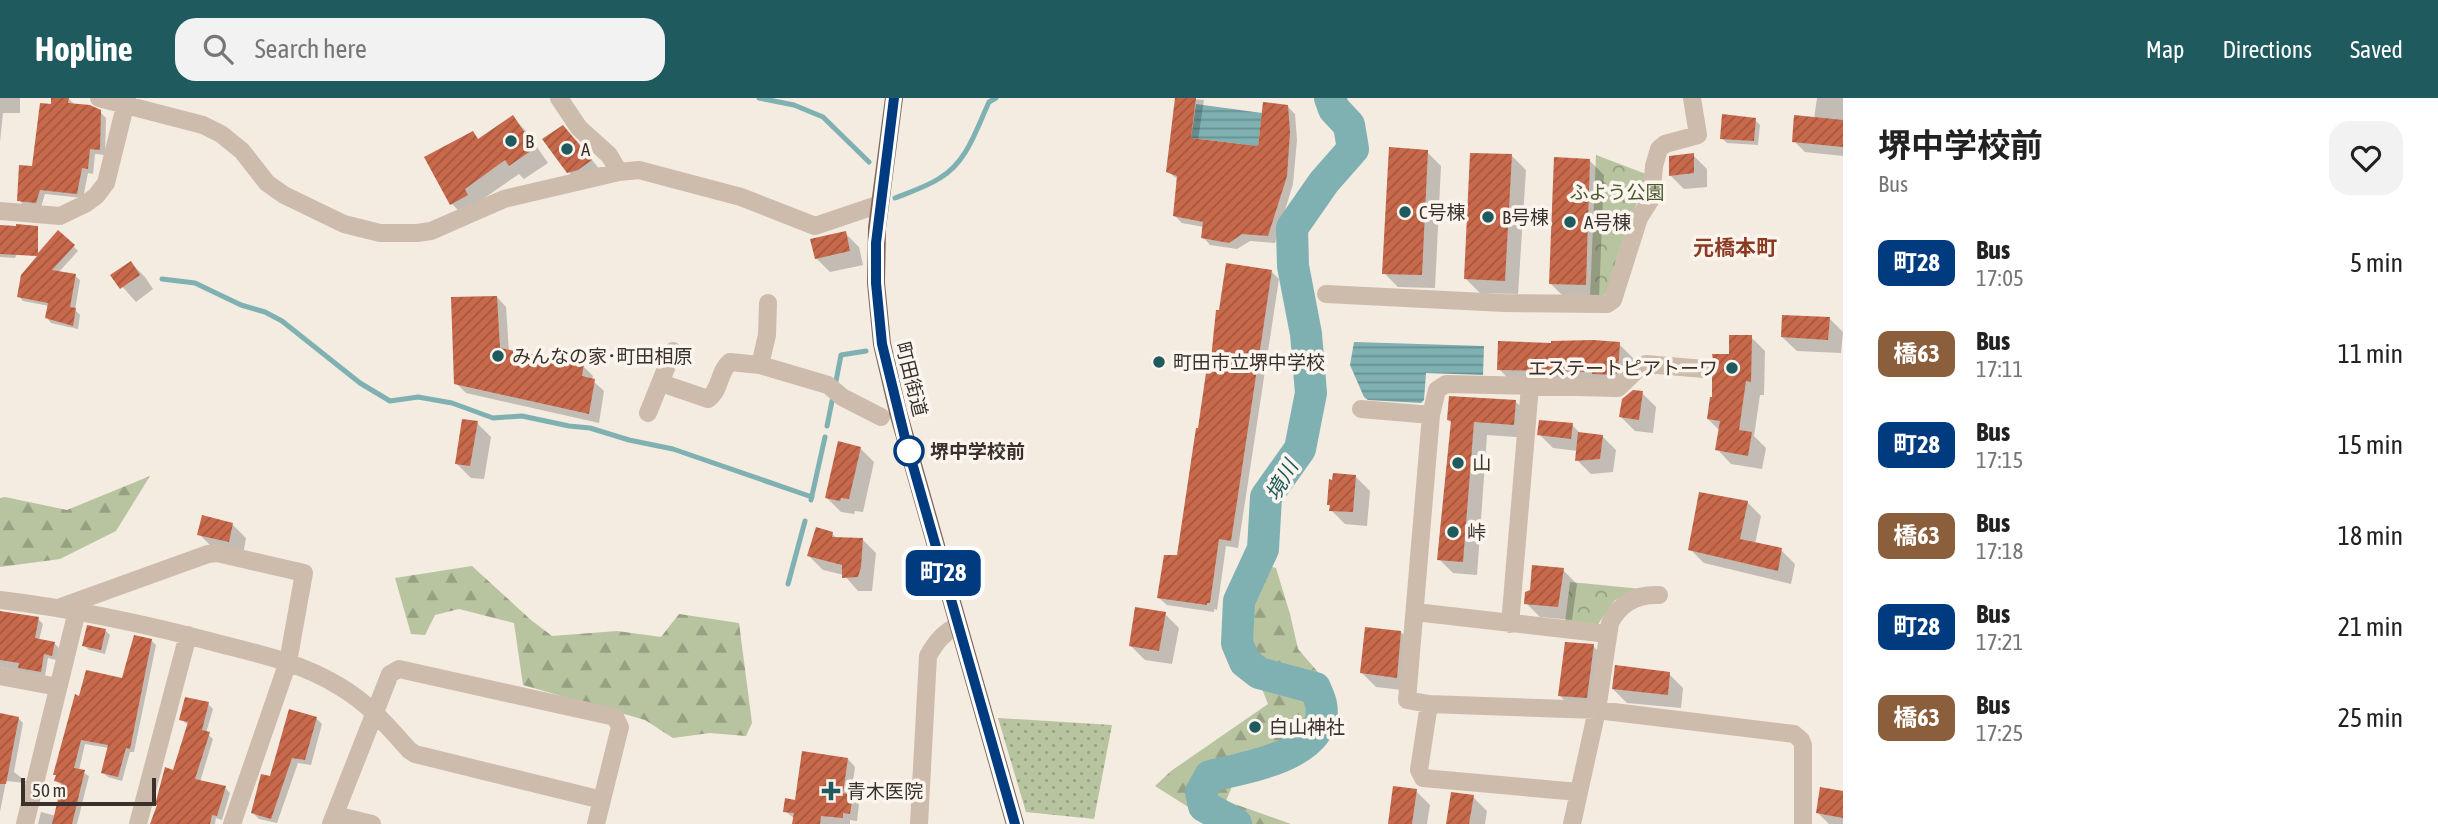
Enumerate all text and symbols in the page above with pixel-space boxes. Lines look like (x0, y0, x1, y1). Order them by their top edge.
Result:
search box (175, 18, 665, 81)
text: Hopline (35, 30, 133, 68)
icon: search (199, 30, 237, 68)
text: Search here (255, 34, 367, 64)
text: Map (2146, 36, 2184, 63)
text: Directions (2222, 36, 2312, 63)
text: Saved (2350, 36, 2403, 63)
button: heart (2329, 121, 2403, 195)
text: 堺中学校前 (1878, 126, 2043, 164)
place label: B (525, 130, 534, 152)
marker: B (503, 133, 519, 149)
place label: A (581, 138, 591, 160)
marker: A (559, 141, 575, 157)
text: Bus (1878, 171, 1908, 197)
park label: ふよう公園 (1569, 181, 1665, 203)
place label: C号棟 (1419, 201, 1466, 223)
marker: C号棟 (1397, 204, 1413, 220)
place label: B号棟 (1502, 206, 1549, 228)
marker: B号棟 (1480, 209, 1496, 225)
place label: A号棟 (1584, 211, 1631, 233)
marker: A号棟 (1562, 214, 1578, 230)
district label: 元橋本町 (1693, 235, 1777, 259)
text: Bus (1976, 235, 2010, 265)
text: 5 min (2350, 248, 2403, 278)
text: 町28 (1893, 249, 1940, 276)
text: 17:05 (1976, 265, 2024, 291)
text: Bus (1976, 326, 2010, 356)
street label: 町田街道 (892, 339, 932, 419)
text: 11 min (2338, 339, 2403, 369)
text: 橋63 (1893, 340, 1940, 367)
place label: みんなの家･町田相原 (512, 345, 693, 367)
marker: みんなの家･町田相原 (490, 348, 506, 364)
place label: 町田市立堺中学校 (1173, 351, 1325, 373)
marker: 町田市立堺中学校 (1151, 354, 1167, 370)
text: 17:11 (1976, 356, 2023, 382)
place label: エステートピアトーワ (1528, 357, 1718, 379)
marker: エステートピアトーワ (1724, 360, 1740, 376)
text: Bus (1976, 417, 2010, 447)
text: 15 min (2338, 430, 2403, 460)
text: 町28 (1893, 431, 1940, 458)
marker: 堺中学校前 (894, 436, 924, 466)
place label: 堺中学校前 (930, 440, 1025, 462)
text: 17:15 (1976, 447, 2023, 473)
place label: 山 (1472, 452, 1491, 474)
water label: 境川 (1260, 454, 1303, 504)
marker: 山 (1450, 455, 1466, 471)
text: Bus (1976, 508, 2010, 538)
place label: 峠 (1467, 521, 1486, 543)
text: 18 min (2338, 521, 2403, 551)
text: 橋63 (1893, 522, 1940, 549)
marker: 峠 (1445, 524, 1461, 540)
text: 17:18 (1976, 538, 2023, 564)
line badge: 町28 (903, 550, 983, 596)
text: 町28 (920, 559, 966, 586)
text: Bus (1976, 599, 2010, 629)
text: 21 min (2338, 612, 2403, 642)
text: 町28 (1893, 613, 1940, 640)
text: 17:21 (1976, 629, 2023, 655)
text: Bus (1976, 690, 2010, 720)
text: 25 min (2338, 703, 2403, 733)
text: 橋63 (1893, 704, 1940, 731)
place label: 白山神社 (1269, 716, 1345, 738)
marker: 白山神社 (1247, 719, 1263, 735)
text: 17:25 (1976, 720, 2023, 746)
scale bar (21, 775, 156, 807)
text: 50 m (32, 779, 66, 801)
place label: 青木医院 (847, 780, 923, 802)
marker: 青木医院 (821, 781, 841, 801)

